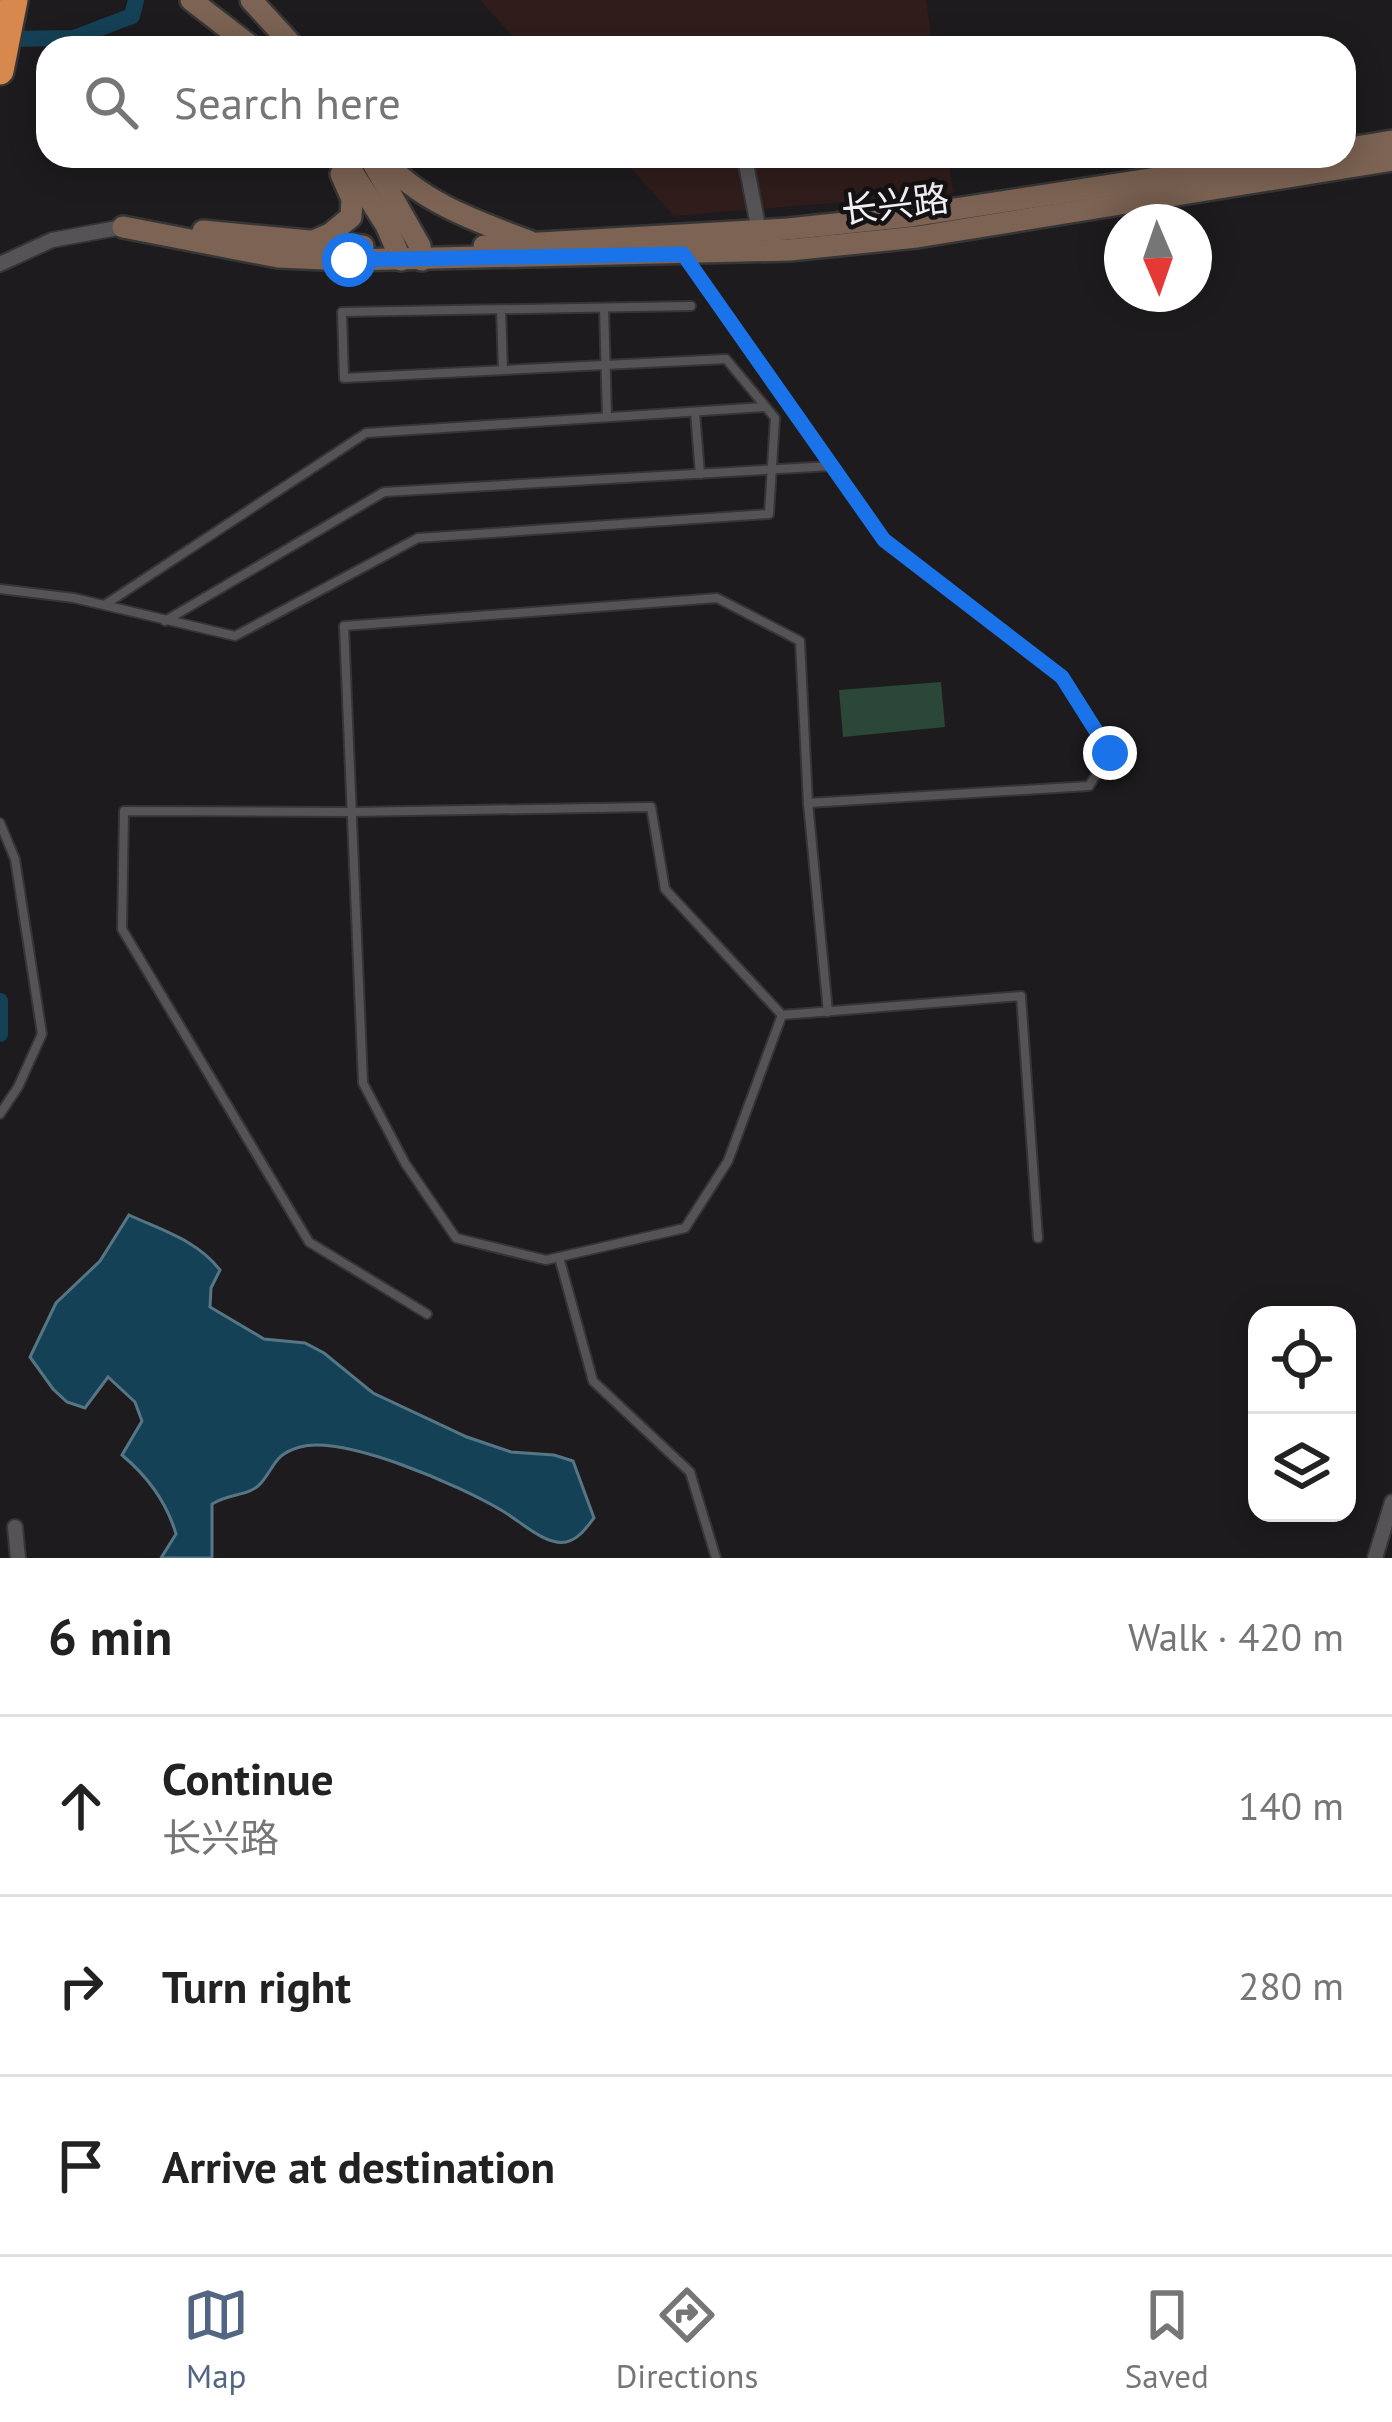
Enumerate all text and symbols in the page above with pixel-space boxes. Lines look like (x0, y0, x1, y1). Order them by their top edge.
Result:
search box (36, 36, 1356, 168)
icon: search (78, 69, 144, 135)
text: Search here (174, 73, 401, 131)
street label: 长兴路 (838, 174, 951, 233)
north arrow (1104, 204, 1212, 312)
route start (322, 233, 376, 287)
route end (1083, 726, 1137, 780)
map controls (1248, 1306, 1356, 1522)
button: locate (1248, 1306, 1356, 1414)
button: layers (1248, 1414, 1356, 1522)
text: 6 min (48, 1603, 172, 1669)
text: Walk · 420 m (1128, 1611, 1344, 1662)
text: Continue (162, 1749, 334, 1807)
icon: ahead (48, 1773, 114, 1839)
text: 140 m (1238, 1780, 1344, 1831)
text: 长兴路 (162, 1812, 279, 1863)
icon: right (48, 1953, 114, 2019)
text: Turn right (162, 1957, 351, 2015)
text: 280 m (1238, 1960, 1344, 2011)
icon: arrive (48, 2133, 114, 2199)
text: Arrive at destination (162, 2137, 555, 2195)
tab: Map (183, 2282, 249, 2397)
tab: Directions (616, 2282, 758, 2397)
tab: Saved (1125, 2282, 1209, 2397)

